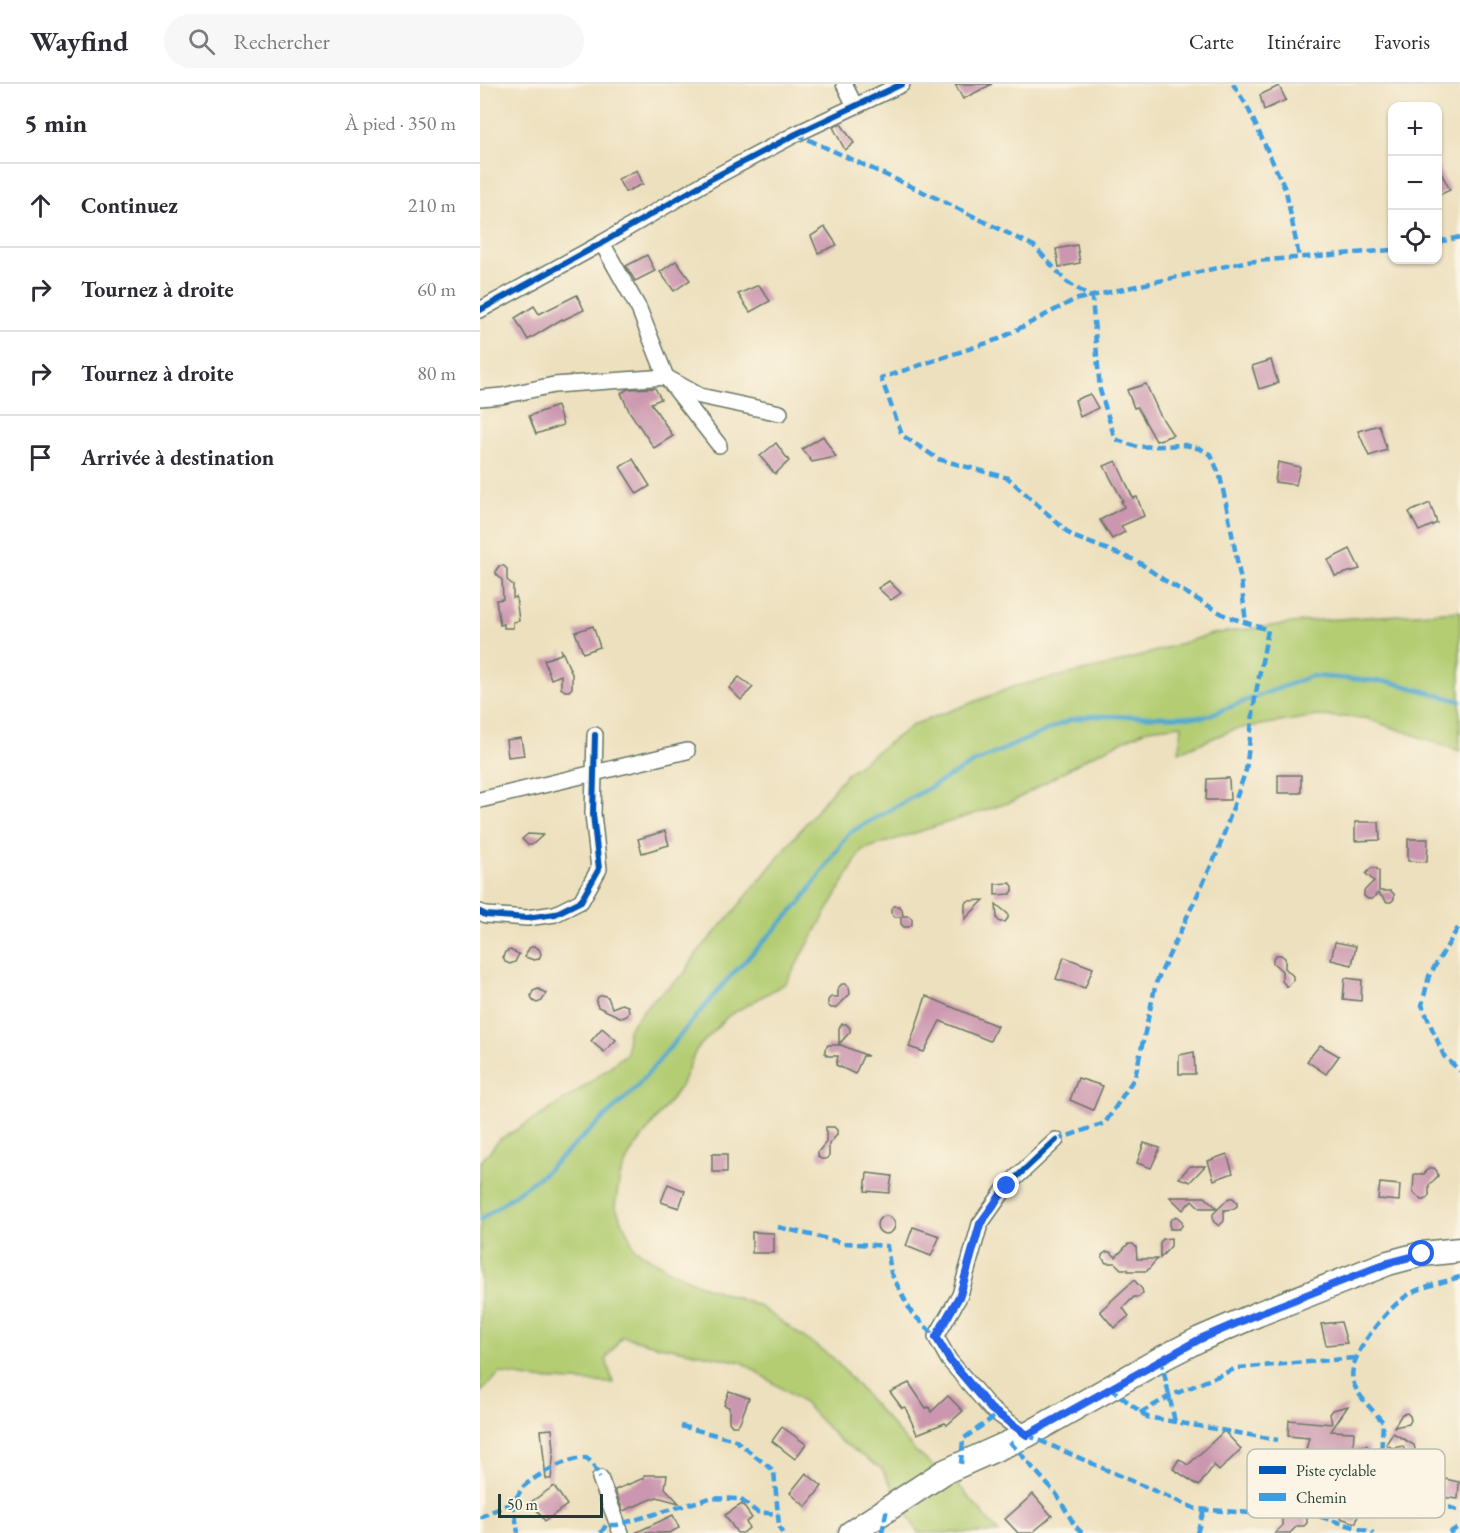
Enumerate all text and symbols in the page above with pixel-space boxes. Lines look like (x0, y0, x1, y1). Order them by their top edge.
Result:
search box (164, 14, 584, 68)
text: Wayfind (30, 23, 128, 59)
icon: search (185, 25, 218, 58)
text: Rechercher (233, 27, 330, 56)
text: Carte (1189, 28, 1234, 55)
text: Itinéraire (1267, 28, 1341, 55)
text: Favoris (1374, 28, 1430, 55)
map controls (1388, 102, 1442, 264)
button: + (1388, 102, 1442, 156)
text: 5 min (24, 106, 87, 140)
text: À pied · 350 m (345, 110, 456, 136)
button: − (1388, 156, 1442, 210)
icon: ahead (24, 189, 57, 222)
text: Continuez (81, 191, 178, 220)
text: 210 m (408, 192, 456, 218)
button: locate (1388, 210, 1442, 264)
icon: right (24, 273, 57, 306)
text: Tournez à droite (81, 275, 234, 304)
text: 60 m (417, 276, 456, 302)
icon: right (24, 357, 57, 390)
text: Tournez à droite (81, 359, 234, 388)
text: 80 m (417, 360, 456, 386)
icon: arrive (24, 441, 57, 474)
text: Arrivée à destination (81, 443, 274, 472)
route end (993, 1172, 1019, 1198)
route start (1408, 1240, 1434, 1266)
legend (1247, 1449, 1445, 1518)
text: Piste cyclable (1296, 1460, 1376, 1481)
text: Chemin (1296, 1487, 1347, 1508)
scale bar (498, 1491, 603, 1518)
text: 50 m (507, 1494, 538, 1515)

